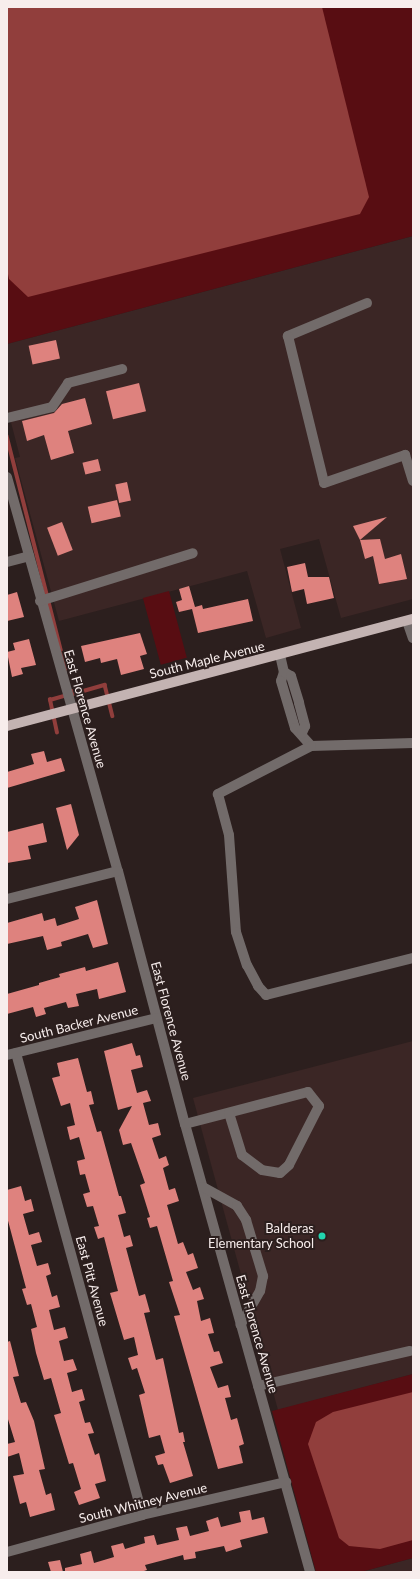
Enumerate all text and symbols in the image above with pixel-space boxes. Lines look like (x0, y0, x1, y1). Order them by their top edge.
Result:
street label: South Maple Avenue (147, 638, 267, 682)
street label: East Florence Avenue (61, 648, 109, 770)
street label: East Florence Avenue (148, 960, 194, 1082)
street label: South Backer Avenue (18, 1002, 140, 1046)
place label: Balderas Elementary School (208, 1221, 314, 1252)
marker: Balderas Elementary School (317, 1231, 327, 1241)
street label: East Pitt Avenue (72, 1234, 112, 1328)
street label: East Florence Avenue (233, 1273, 281, 1395)
street label: South Whitney Avenue (77, 1479, 209, 1527)

